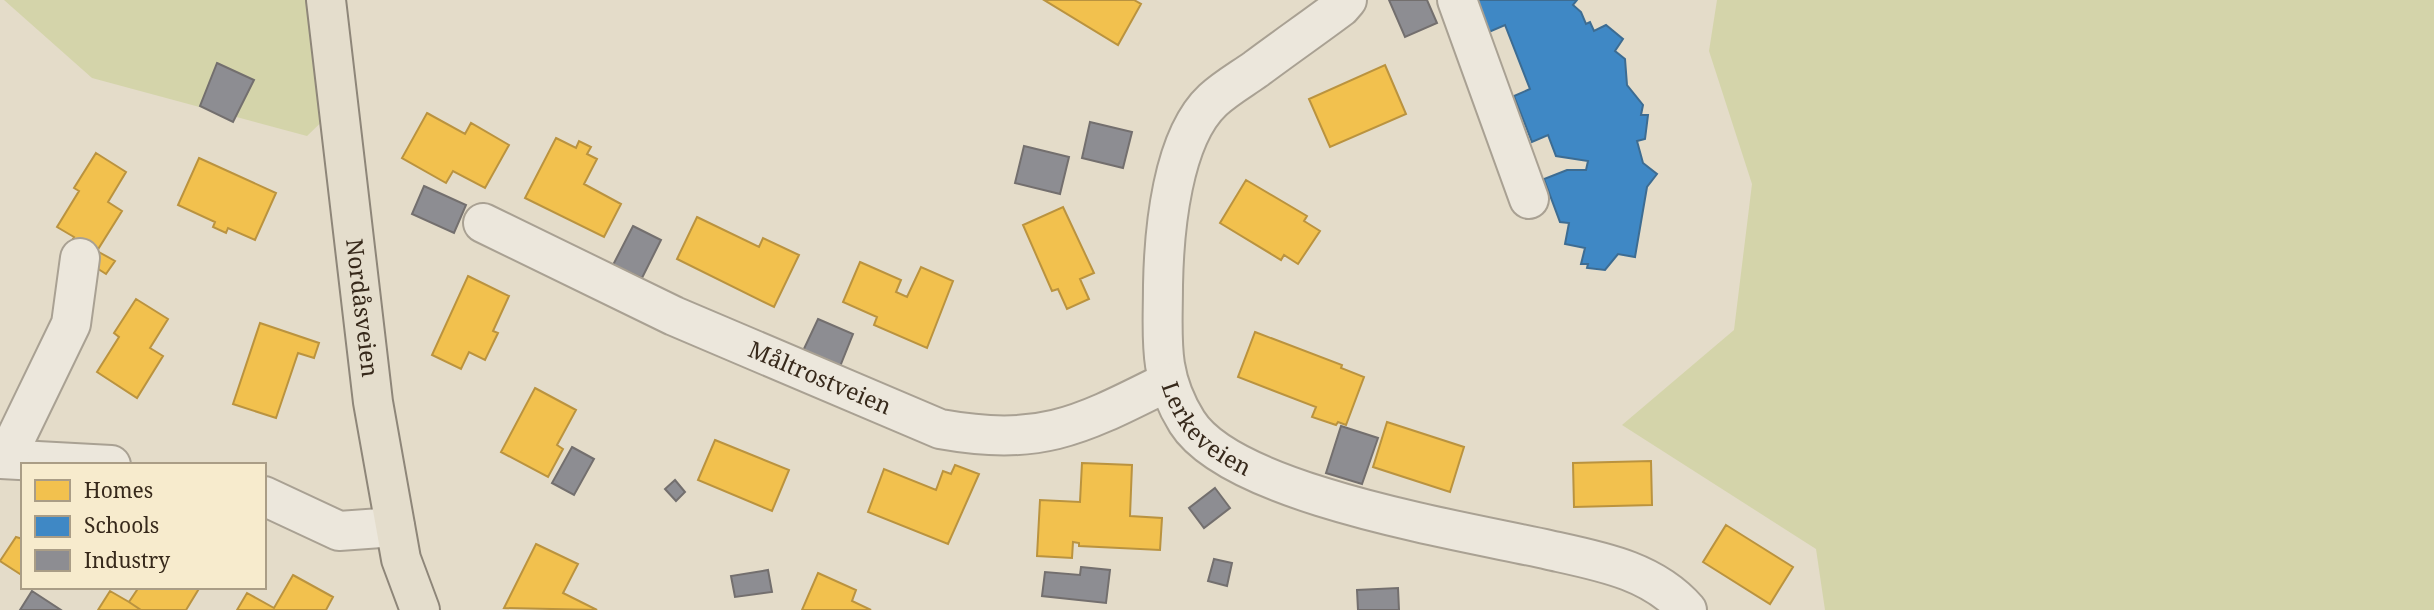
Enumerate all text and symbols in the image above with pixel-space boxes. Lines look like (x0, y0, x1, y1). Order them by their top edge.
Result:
street label: Nordåsveien (339, 237, 387, 379)
street label: Måltrostveien (744, 333, 897, 422)
street label: Lerkeveien (1155, 377, 1257, 483)
legend (21, 463, 266, 589)
text: Homes (84, 476, 153, 504)
text: Schools (84, 511, 159, 539)
text: Industry (84, 546, 170, 574)

